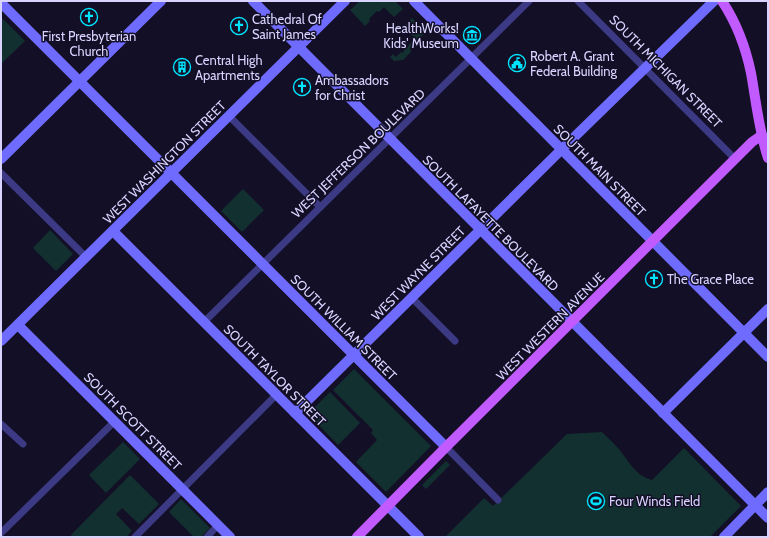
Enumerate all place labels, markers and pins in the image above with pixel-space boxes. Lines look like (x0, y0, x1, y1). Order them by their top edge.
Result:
church icon: First Presbyterian Church (79, 7, 99, 27)
place label: Cathedral Of Saint James (252, 11, 323, 42)
church icon: Cathedral Of Saint James (229, 16, 249, 36)
place label: HealthWorks! Kids' Museum (383, 20, 459, 51)
museum icon: HealthWorks! Kids' Museum (462, 25, 482, 45)
place label: First Presbyterian Church (42, 28, 136, 59)
place label: Robert A. Grant Federal Building (530, 48, 618, 79)
place label: Central High Apartments (195, 52, 263, 83)
public building icon: Robert A. Grant Federal Building (507, 53, 527, 73)
building icon: Central High Apartments (172, 57, 192, 77)
place label: Ambassadors for Christ (315, 72, 389, 103)
church icon: Ambassadors for Christ (292, 77, 312, 97)
church icon: The Grace Place (644, 269, 664, 289)
place label: The Grace Place (667, 271, 754, 287)
sports icon: Four Winds Field (586, 491, 606, 511)
place label: Four Winds Field (609, 493, 700, 509)

